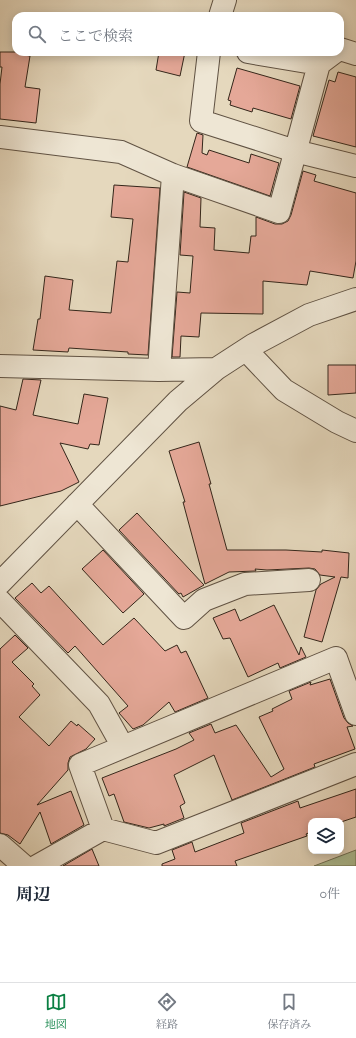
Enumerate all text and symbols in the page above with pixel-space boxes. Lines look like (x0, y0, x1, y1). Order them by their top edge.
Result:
search box (12, 12, 344, 56)
icon: search (26, 23, 48, 45)
text: ここで検索 (58, 27, 133, 45)
map controls (308, 818, 344, 854)
button: layers (308, 818, 344, 854)
text: 周辺 (16, 884, 50, 905)
text: 0件 (319, 886, 340, 902)
tab: 地図 (45, 991, 67, 1031)
tab: 経路 (156, 991, 178, 1031)
tab: 保存済み (267, 991, 311, 1031)

